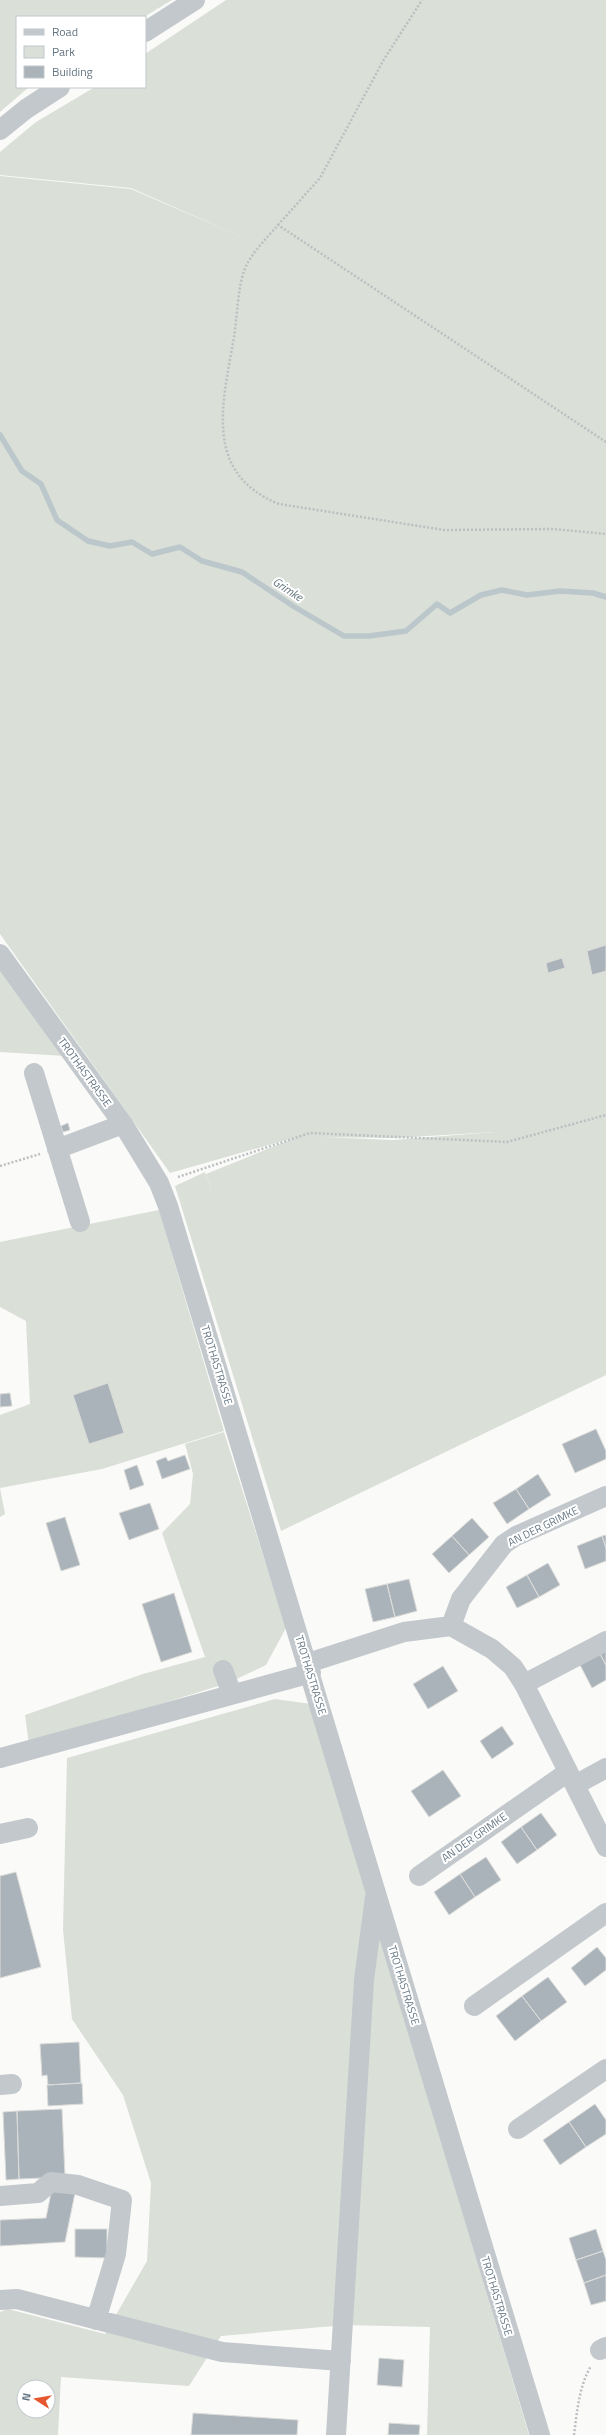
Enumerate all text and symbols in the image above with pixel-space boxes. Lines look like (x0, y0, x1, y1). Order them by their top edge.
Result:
legend (16, 16, 146, 88)
text: Road (52, 22, 78, 41)
text: Park (52, 42, 75, 61)
text: Building (52, 62, 93, 81)
water label: Grimke (269, 572, 308, 607)
street label: TROTHASTRASSE (54, 1034, 116, 1110)
street label: TROTHASTRASSE (197, 1323, 237, 1407)
street label: AN DER GRIMKE (505, 1502, 581, 1550)
street label: TROTHASTRASSE (291, 1633, 331, 1717)
street label: AN DER GRIMKE (438, 1808, 510, 1866)
street label: TROTHASTRASSE (384, 1943, 424, 2027)
street label: TROTHASTRASSE (477, 2254, 517, 2338)
north arrow (16, 2379, 56, 2419)
text: N (18, 2392, 35, 2402)

